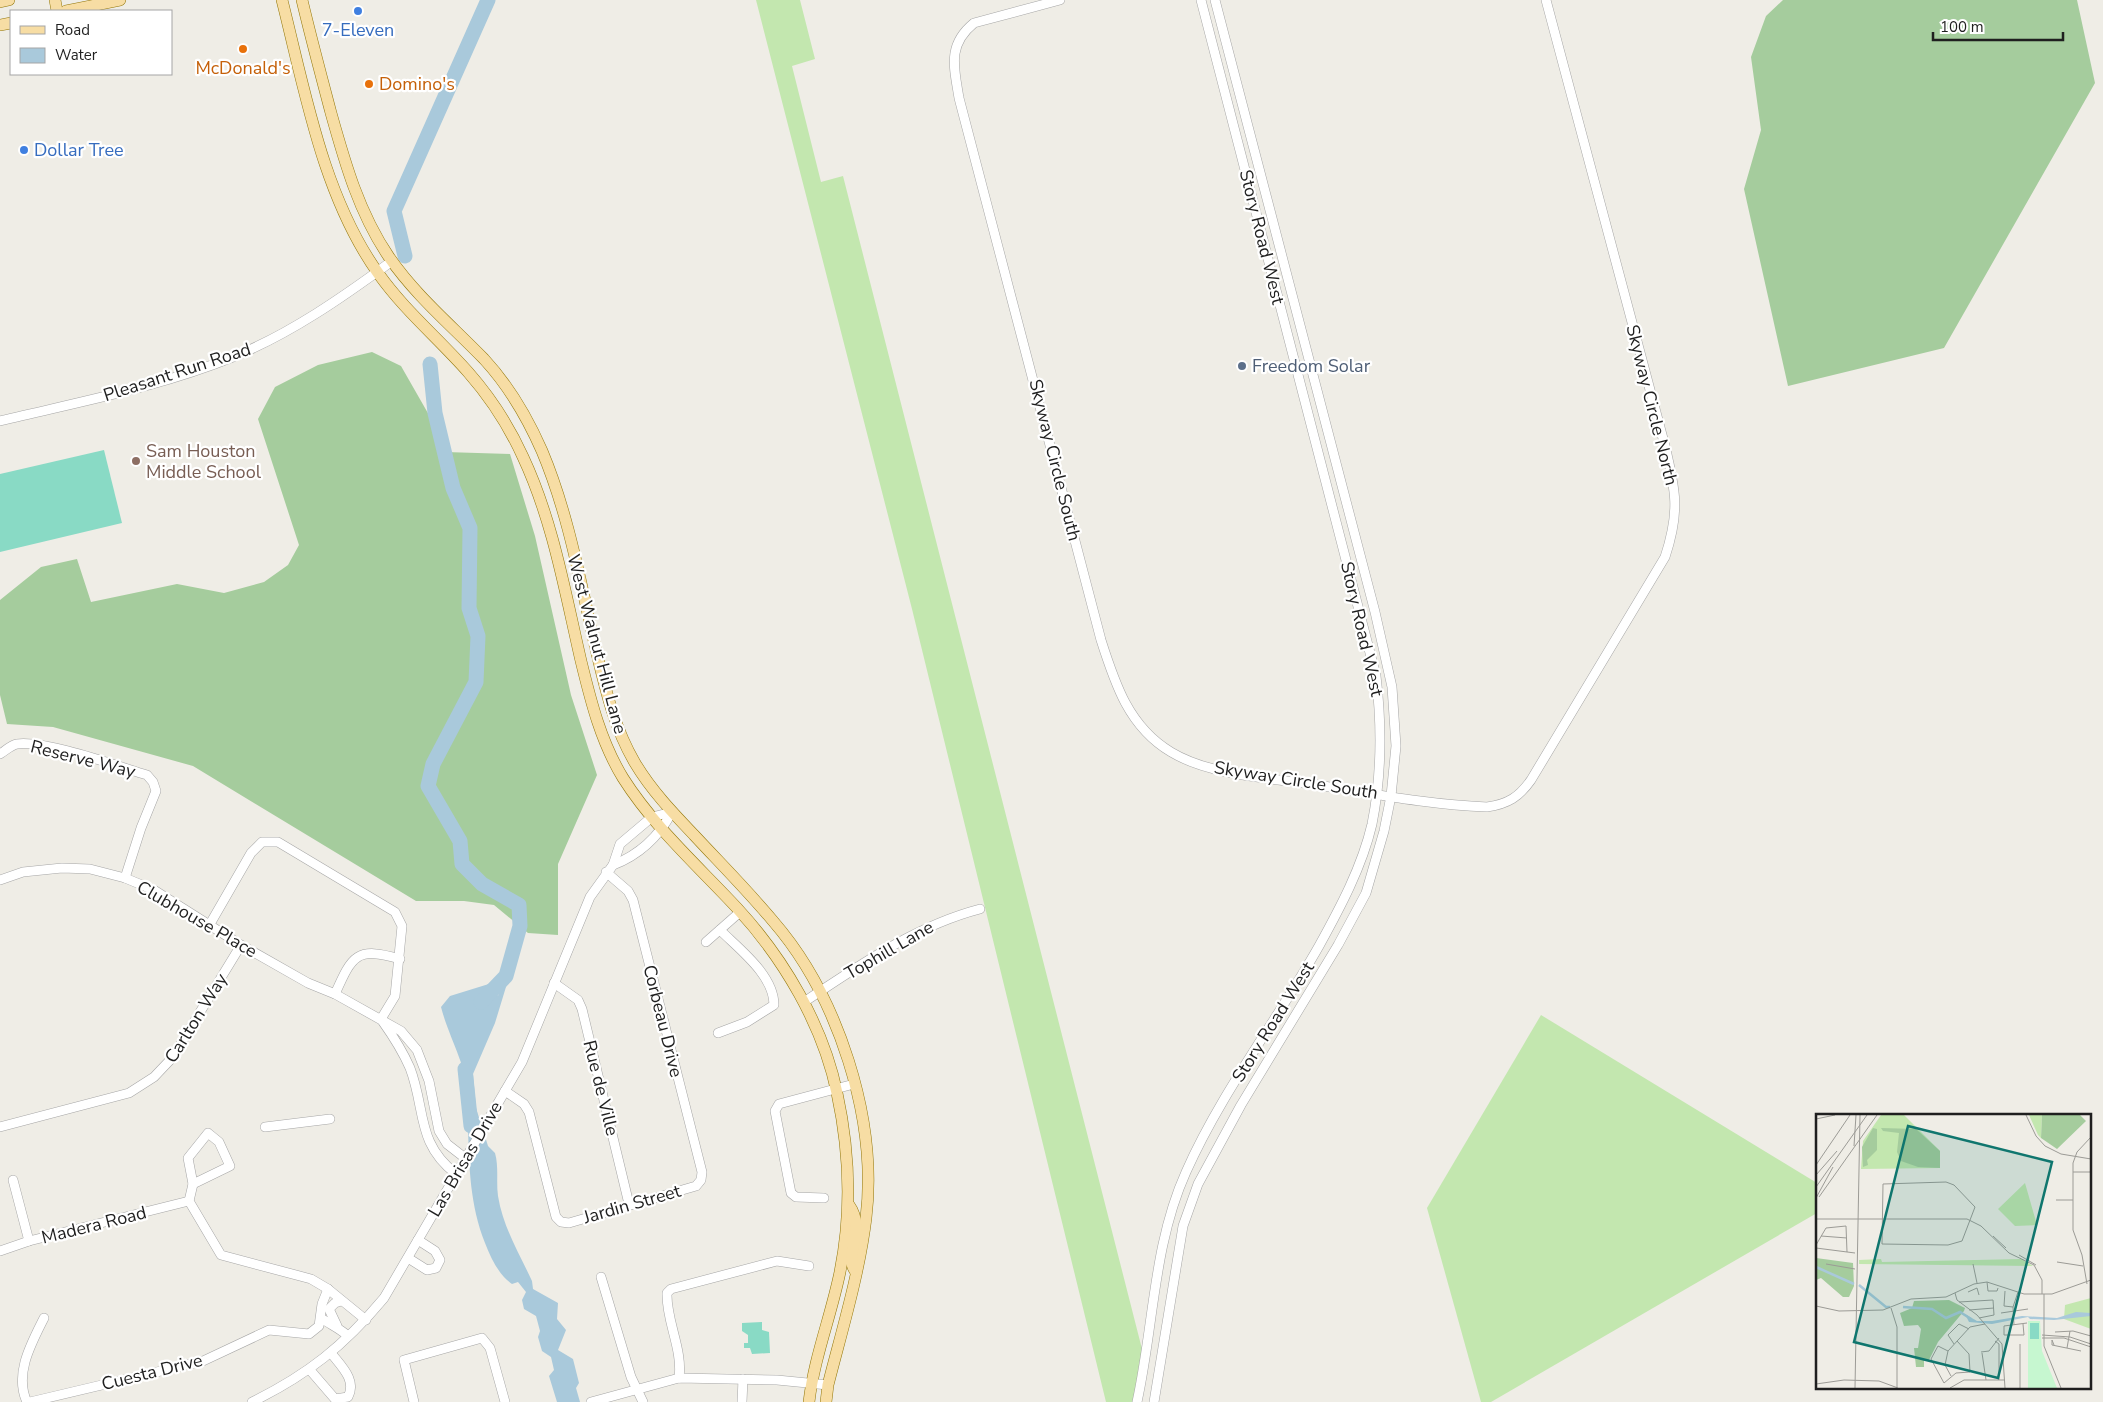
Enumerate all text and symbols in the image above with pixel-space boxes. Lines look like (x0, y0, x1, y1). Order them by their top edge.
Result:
marker: 7-Eleven (352, 5, 364, 17)
legend (10, 10, 172, 75)
scale bar (1933, 10, 2063, 42)
text: 100 m (1940, 17, 1984, 37)
place label: 7-Eleven (322, 18, 394, 42)
text: Road (55, 20, 90, 40)
marker: McDonald's (237, 43, 249, 55)
text: Water (55, 45, 98, 65)
place label: McDonald's (195, 56, 291, 80)
place label: Domino's (379, 72, 455, 96)
marker: Domino's (363, 78, 375, 90)
place label: Dollar Tree (34, 138, 124, 162)
marker: Dollar Tree (18, 144, 30, 156)
street label: Story Road West (1234, 167, 1290, 307)
street label: Skyway Circle North (1620, 322, 1684, 488)
street label: Pleasant Run Road (100, 337, 254, 407)
place label: Freedom Solar (1252, 354, 1371, 378)
marker: Freedom Solar (1236, 360, 1248, 372)
street label: Skyway Circle South (1023, 377, 1087, 543)
place label: Sam Houston Middle School (146, 439, 262, 484)
marker: Sam Houston Middle School (130, 455, 142, 467)
street label: West Walnut Hill Lane (561, 552, 633, 736)
street label: Story Road West (1335, 559, 1389, 700)
street label: Reserve Way (28, 734, 139, 784)
street label: Skyway Circle South (1212, 755, 1380, 805)
street label: Clubhouse Place (132, 875, 262, 963)
street label: Tophill Lane (840, 915, 938, 985)
street label: Story Road West (1226, 957, 1320, 1087)
street label: Corbeau Drive (637, 962, 689, 1080)
street label: Carlton Way (159, 968, 233, 1067)
street label: Rue de Ville (578, 1038, 624, 1138)
street label: Las Brisas Drive (422, 1097, 508, 1221)
inset map (1816, 1114, 2090, 1390)
street label: Jardin Street (580, 1178, 684, 1230)
street label: Madera Road (39, 1200, 149, 1250)
street label: Cuesta Drive (99, 1348, 205, 1396)

